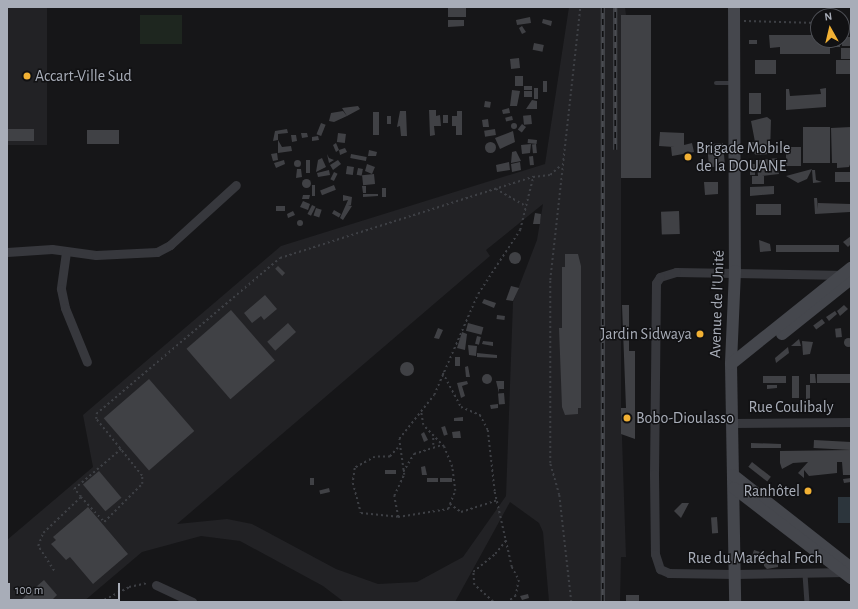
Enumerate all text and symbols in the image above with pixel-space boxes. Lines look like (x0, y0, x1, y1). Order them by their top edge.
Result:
north arrow (810, 8, 850, 48)
text: N (824, 11, 833, 23)
place label: Accart-Ville Sud (35, 66, 132, 86)
marker: Accart-Ville Sud (22, 71, 32, 81)
place label: Brigade Mobile de la DOUANE (696, 138, 790, 176)
marker: Brigade Mobile de la DOUANE (683, 152, 693, 162)
street label: Avenue de l'Unité (706, 250, 728, 358)
place label: Jardin Sidwaya (601, 324, 692, 344)
marker: Jardin Sidwaya (695, 329, 705, 339)
street label: Rue Coulibaly (749, 397, 833, 417)
place label: Bobo-Dioulasso (636, 408, 734, 428)
marker: Bobo-Dioulasso (621, 412, 633, 424)
place label: Ranhôtel (744, 481, 800, 501)
marker: Ranhôtel (803, 486, 813, 496)
street label: Rue du Maréchal Foch (687, 548, 823, 568)
scale bar (10, 575, 122, 601)
text: 100 m (15, 584, 43, 596)

